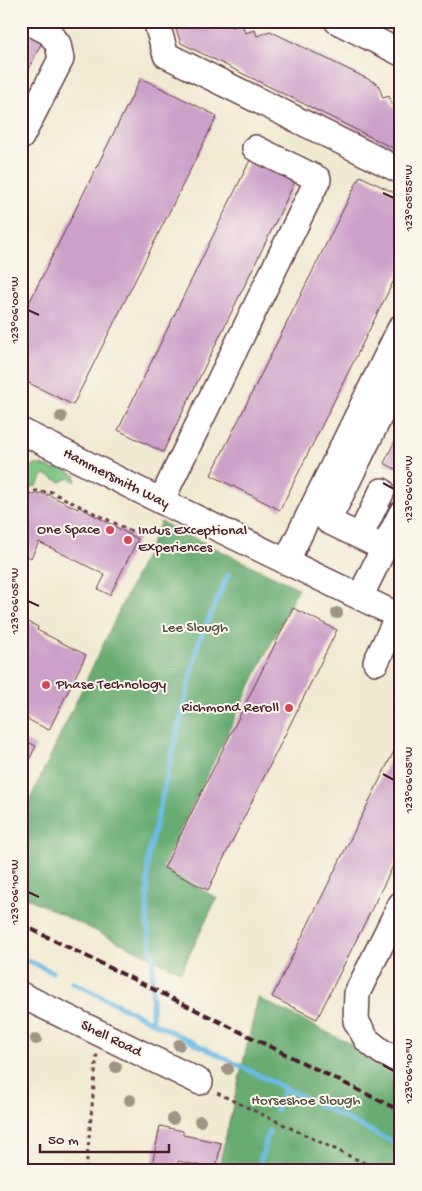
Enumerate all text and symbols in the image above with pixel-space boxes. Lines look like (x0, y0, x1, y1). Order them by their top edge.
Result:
text: 123°05'55"W (403, 165, 417, 232)
text: 123°06'00"W (9, 276, 23, 345)
street label: Hammersmith Way (60, 444, 173, 514)
text: 123°06'00"W (403, 455, 417, 524)
place label: One Space (37, 521, 100, 539)
place label: Indus Exceptional Experiences (138, 522, 247, 557)
marker: One Space (104, 524, 116, 536)
marker: Indus Exceptional Experiences (122, 534, 134, 546)
text: 123°06'05"W (9, 568, 23, 635)
park label: Lee Slough (162, 619, 228, 637)
place label: Phase Technology (55, 676, 167, 694)
marker: Phase Technology (40, 679, 52, 691)
place label: Richmond Reroll (182, 699, 279, 717)
marker: Richmond Reroll (283, 702, 295, 714)
text: 123°06'05"W (403, 747, 417, 814)
text: 123°06'10"W (9, 859, 23, 926)
street label: Shell Road (78, 1017, 146, 1062)
text: 123°06'10"W (403, 1038, 417, 1105)
park label: Horseshoe Slough (251, 1092, 361, 1110)
scale bar (40, 1121, 169, 1153)
text: 50 m (48, 1132, 79, 1150)

